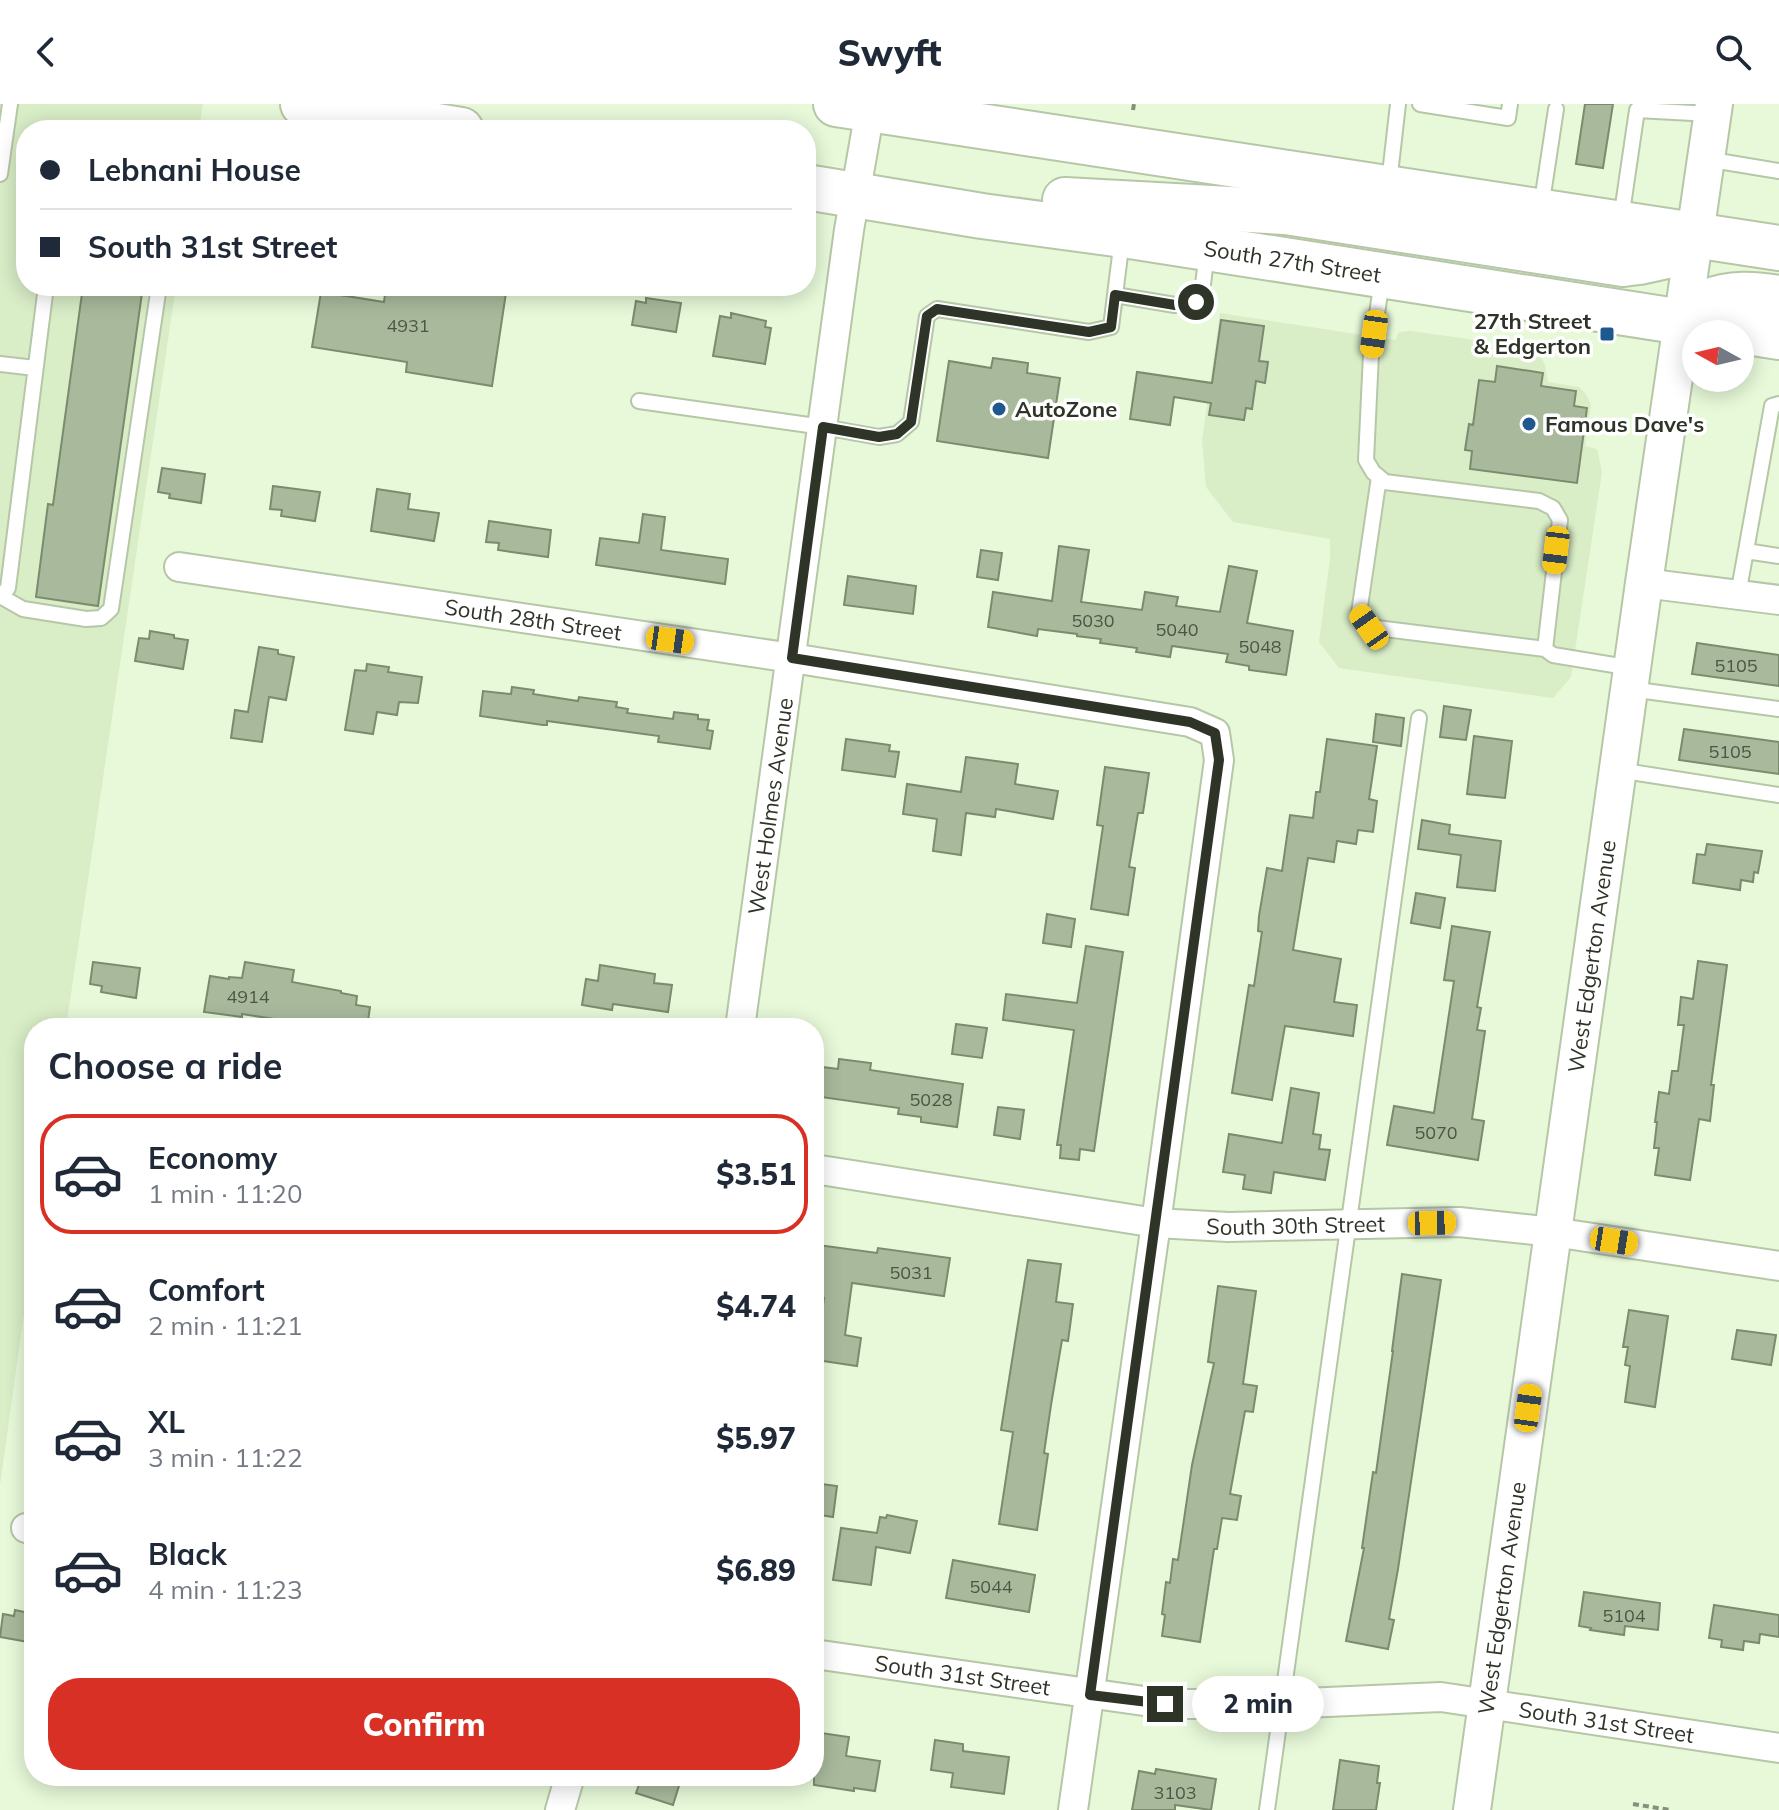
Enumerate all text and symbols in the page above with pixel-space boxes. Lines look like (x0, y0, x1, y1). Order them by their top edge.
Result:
icon: back (24, 30, 68, 74)
text: Swyft (838, 30, 941, 75)
icon: search (1711, 30, 1755, 74)
text: Lebnani House (88, 151, 301, 189)
text: South 31st Street (88, 228, 337, 266)
street label: South 27th Street (1202, 234, 1383, 289)
route start (1178, 284, 1214, 320)
place label: 27th Street & Edgerton (1474, 307, 1591, 360)
car (1359, 309, 1389, 359)
house number: 4931 (386, 314, 430, 337)
north arrow (1682, 320, 1754, 392)
map controls (1682, 320, 1754, 392)
marker: 27th Street & Edgerton (1598, 325, 1616, 343)
place label: AutoZone (1015, 395, 1117, 423)
marker: AutoZone (990, 400, 1008, 418)
place label: Famous Dave's (1545, 410, 1704, 438)
marker: Famous Dave's (1520, 415, 1538, 433)
car (1541, 525, 1571, 575)
street label: South 28th Street (443, 593, 624, 647)
car (1345, 600, 1393, 654)
house number: 5030 (1071, 609, 1115, 632)
house number: 5040 (1155, 618, 1199, 641)
car (645, 625, 695, 655)
house number: 5048 (1238, 635, 1282, 658)
house number: 5105 (1714, 654, 1758, 677)
street label: West Holmes Avenue (742, 696, 799, 916)
house number: 5105 (1708, 740, 1752, 763)
street label: West Edgerton Avenue (1562, 838, 1622, 1075)
house number: 4914 (226, 985, 270, 1008)
text: Choose a ride (48, 1043, 282, 1088)
house number: 5028 (909, 1088, 953, 1111)
house number: 5070 (1414, 1121, 1458, 1144)
icon: car (52, 1138, 124, 1210)
text: Economy (148, 1139, 277, 1177)
text: $3.51 (716, 1155, 796, 1193)
text: 1 min · 11:20 (148, 1177, 303, 1210)
street label: South 30th Street (1205, 1210, 1386, 1241)
car (1408, 1211, 1456, 1235)
car (1588, 1225, 1640, 1257)
house number: 5031 (889, 1261, 933, 1284)
icon: car (52, 1270, 124, 1342)
text: Comfort (148, 1271, 265, 1309)
text: $4.74 (716, 1287, 796, 1325)
text: 2 min · 11:21 (148, 1309, 303, 1342)
car (1513, 1383, 1543, 1433)
icon: car (52, 1402, 124, 1474)
text: XL (148, 1403, 185, 1441)
text: $5.97 (716, 1419, 796, 1457)
text: 3 min · 11:22 (148, 1441, 303, 1474)
street label: West Edgerton Avenue (1472, 1480, 1532, 1716)
icon: car (52, 1534, 124, 1606)
text: Black (148, 1535, 227, 1573)
text: $6.89 (716, 1551, 796, 1589)
text: 4 min · 11:23 (148, 1573, 303, 1606)
house number: 5044 (969, 1575, 1013, 1598)
house number: 5104 (1602, 1604, 1646, 1627)
street label: South 31st Street (873, 1649, 1052, 1702)
callout: 2 min (1193, 1676, 1325, 1732)
button: Confirm (48, 1678, 800, 1770)
route end (1147, 1686, 1183, 1722)
text: 2 min (1223, 1687, 1293, 1720)
street label: South 31st Street (1517, 1695, 1696, 1749)
house number: 3103 (1153, 1781, 1197, 1804)

